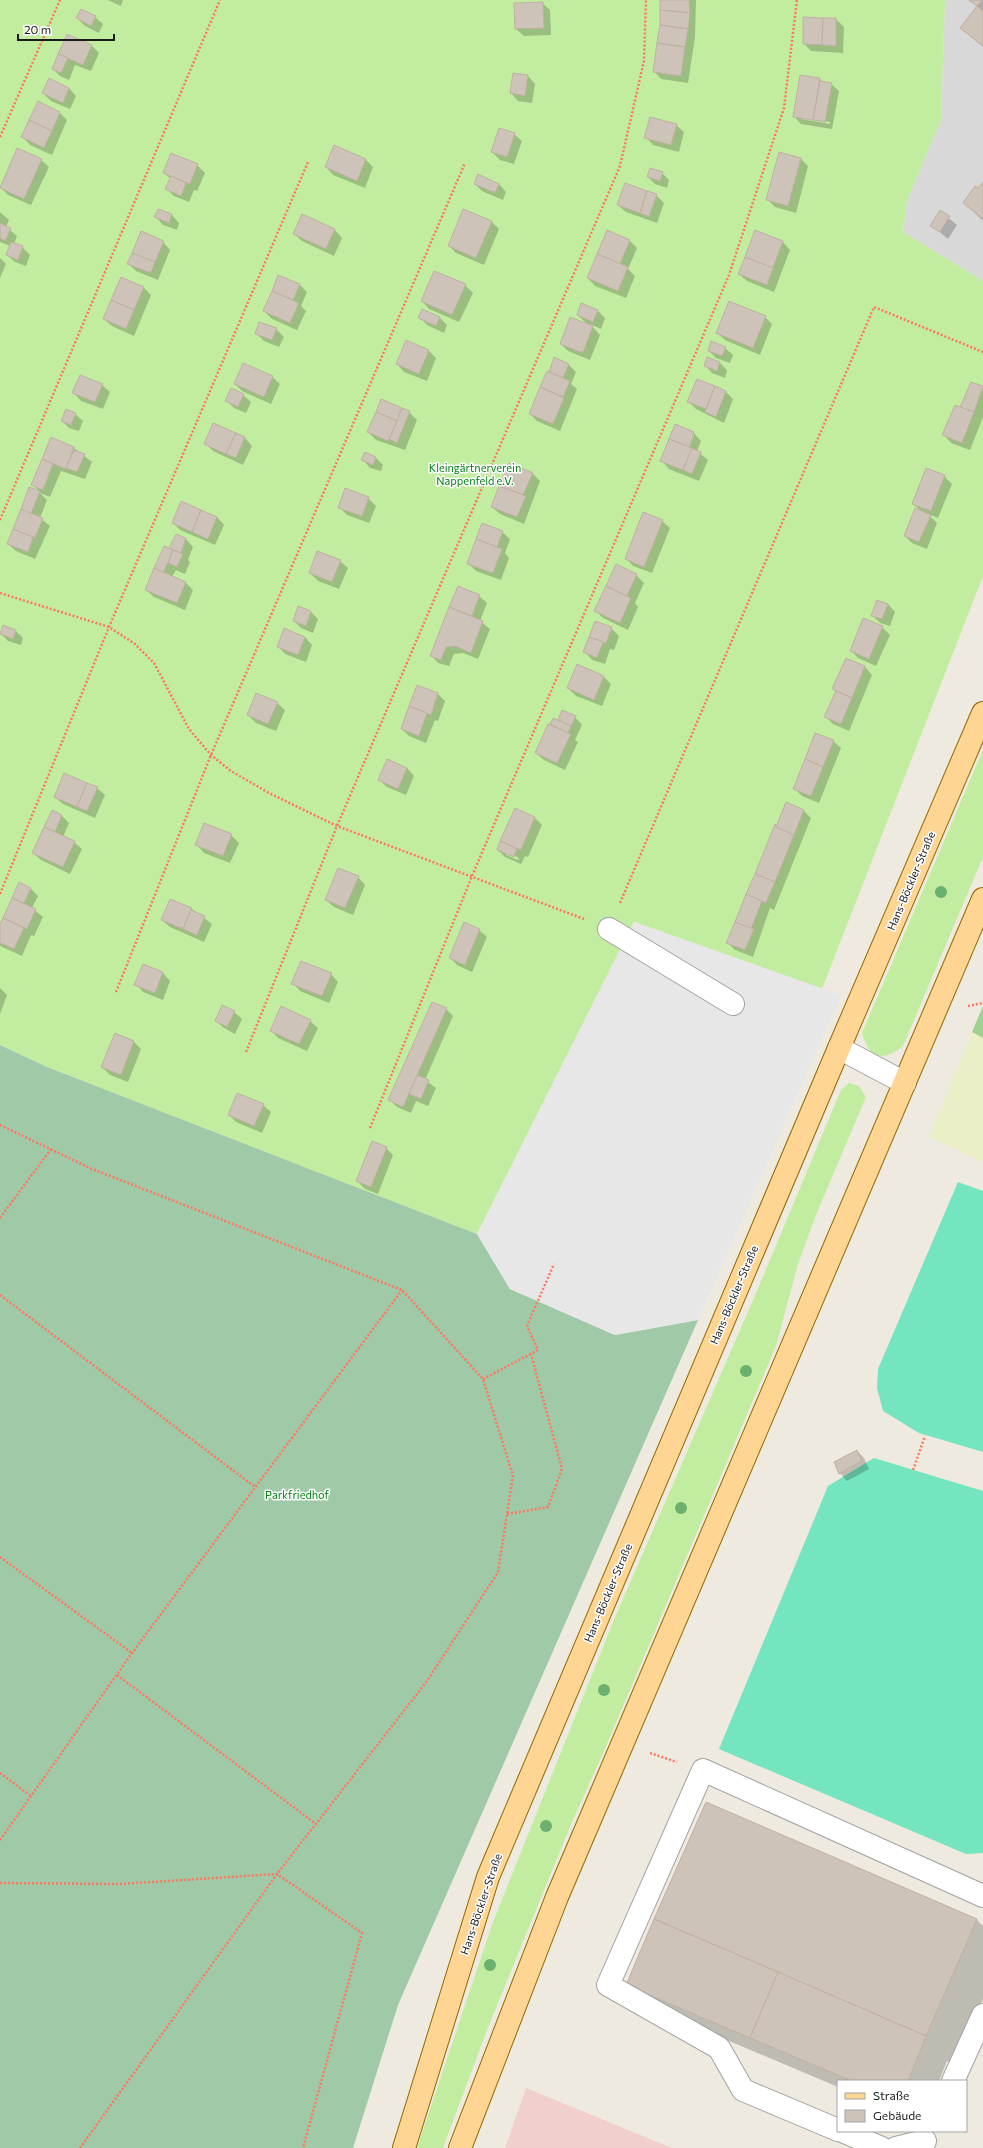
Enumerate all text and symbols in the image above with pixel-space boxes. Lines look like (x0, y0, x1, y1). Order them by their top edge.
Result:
scale bar (18, 16, 114, 42)
text: 20 m (24, 22, 51, 36)
park label: Kleingärtnerverein Nappenfeld e.V. (429, 461, 521, 487)
street label: Hans-Böckler-Straße (884, 829, 937, 932)
street label: Hans-Böckler-Straße (707, 1243, 760, 1346)
park label: Parkfriedhof (265, 1488, 330, 1501)
street label: Hans-Böckler-Straße (581, 1541, 634, 1644)
street label: Hans-Böckler-Straße (457, 1851, 504, 1956)
legend (837, 2080, 967, 2132)
text: Straße (873, 2088, 909, 2102)
text: Gebäude (873, 2108, 921, 2122)

